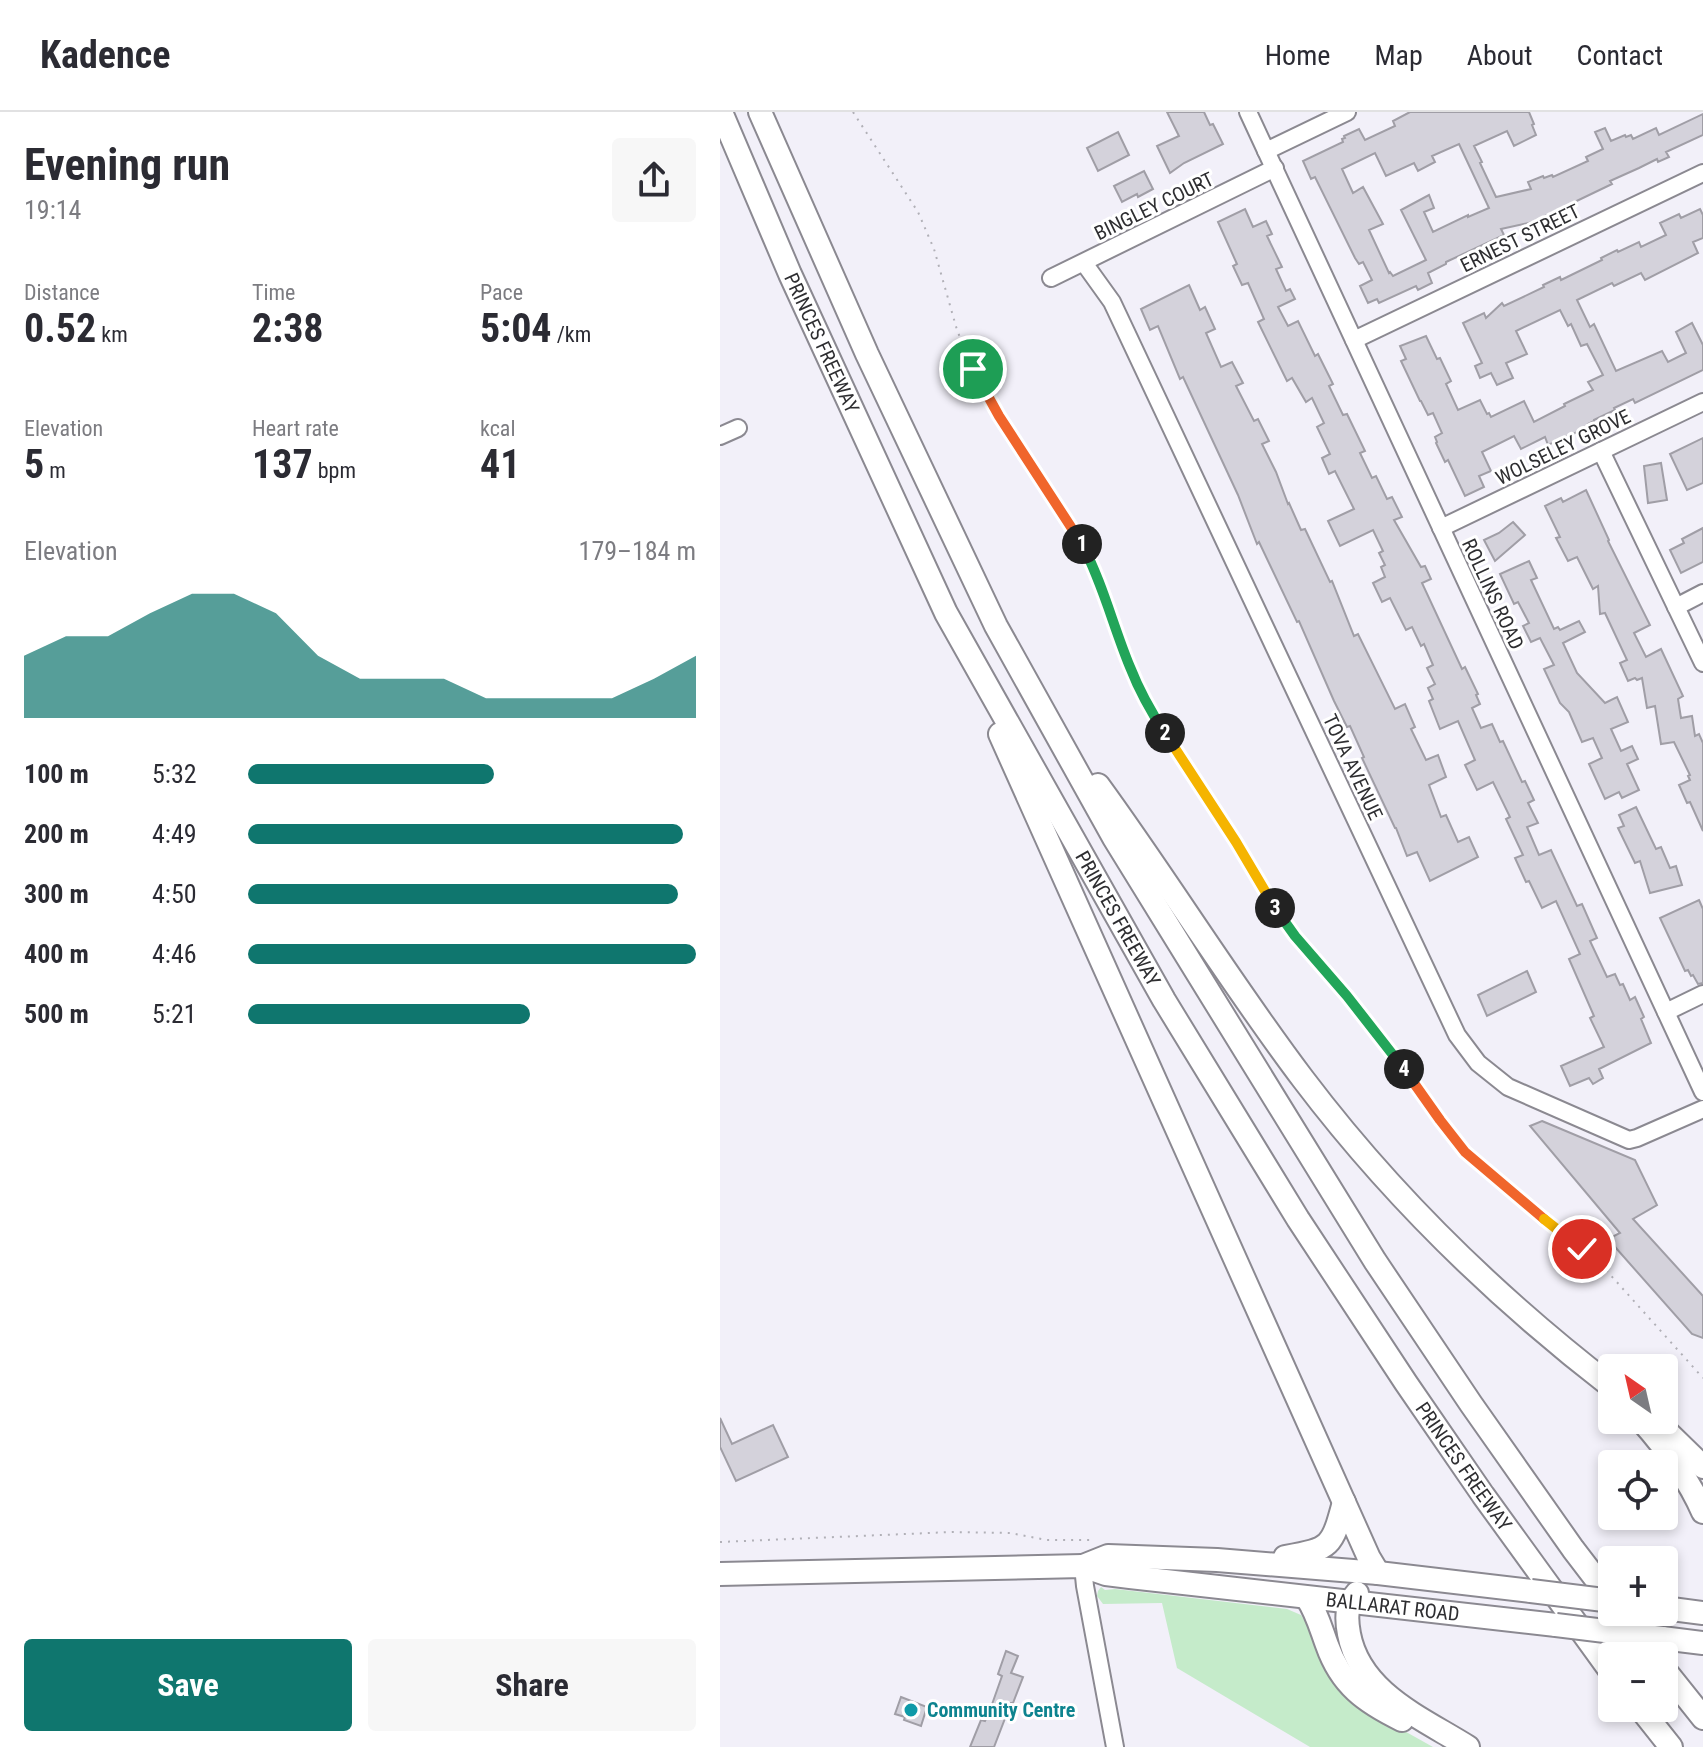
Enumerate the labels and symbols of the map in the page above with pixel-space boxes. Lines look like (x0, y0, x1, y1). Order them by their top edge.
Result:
street label: BINGLEY COURT (1091, 167, 1217, 245)
street label: ERNEST STREET (1456, 199, 1584, 277)
street label: PRINCES FREEWAY (779, 269, 865, 417)
pin (939, 335, 1007, 403)
street label: WOLSELEY GROVE (1492, 404, 1634, 490)
pin: 1 (1062, 524, 1102, 564)
street label: ROLLINS ROAD (1457, 535, 1529, 653)
street label: TOVA AVENUE (1318, 710, 1388, 824)
pin: 2 (1145, 713, 1185, 753)
street label: PRINCES FREEWAY (1071, 847, 1166, 991)
pin: 3 (1255, 888, 1295, 928)
pin: 4 (1384, 1049, 1424, 1089)
pin (1548, 1215, 1616, 1283)
north arrow (1598, 1354, 1678, 1434)
street label: PRINCES FREEWAY (1411, 1397, 1517, 1536)
street label: BALLARAT ROAD (1325, 1587, 1461, 1626)
place label: Community Centre (927, 1698, 1075, 1722)
marker: Community Centre (902, 1701, 920, 1719)

